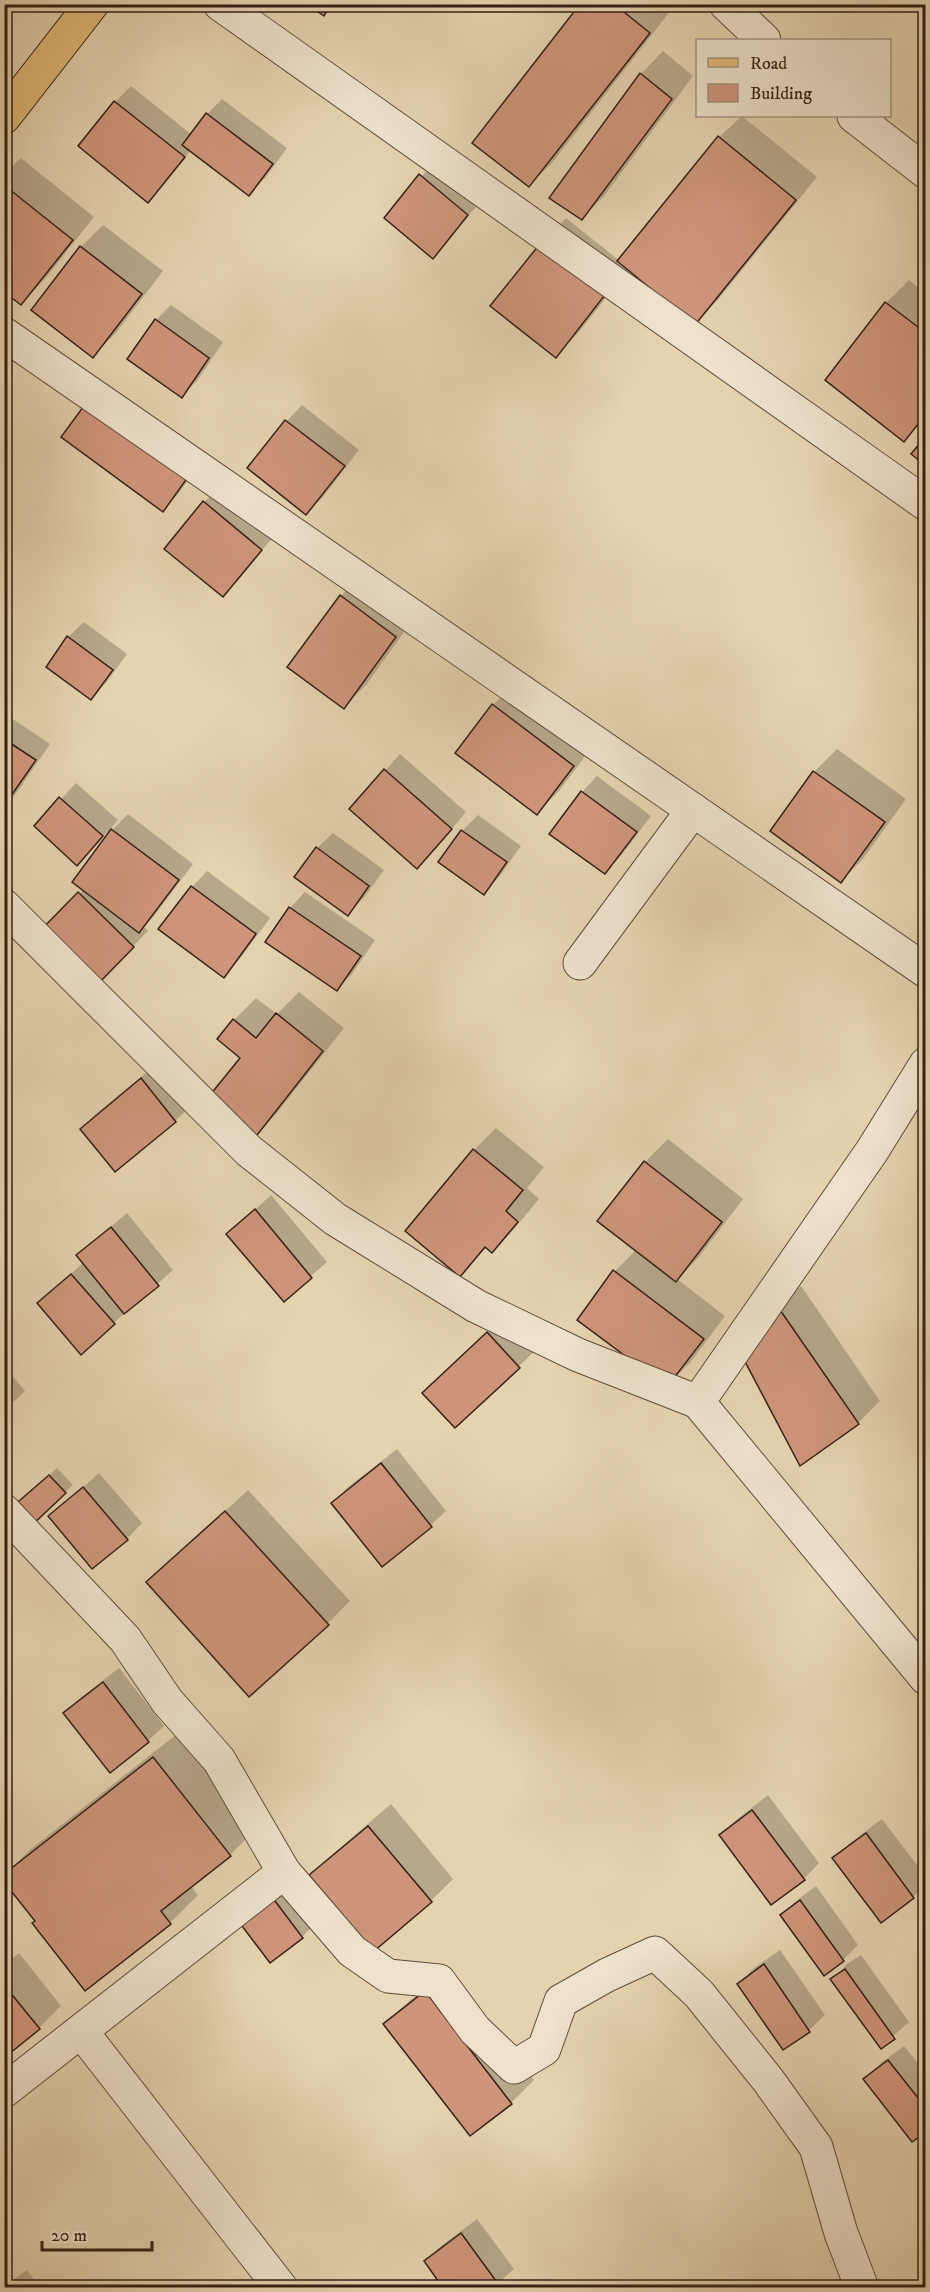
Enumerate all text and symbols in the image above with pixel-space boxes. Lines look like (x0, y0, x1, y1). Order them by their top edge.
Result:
legend (696, 39, 891, 117)
text: Road (750, 53, 787, 75)
text: Building (750, 83, 812, 105)
scale bar (42, 2214, 152, 2252)
text: 20 m (51, 2225, 87, 2247)

